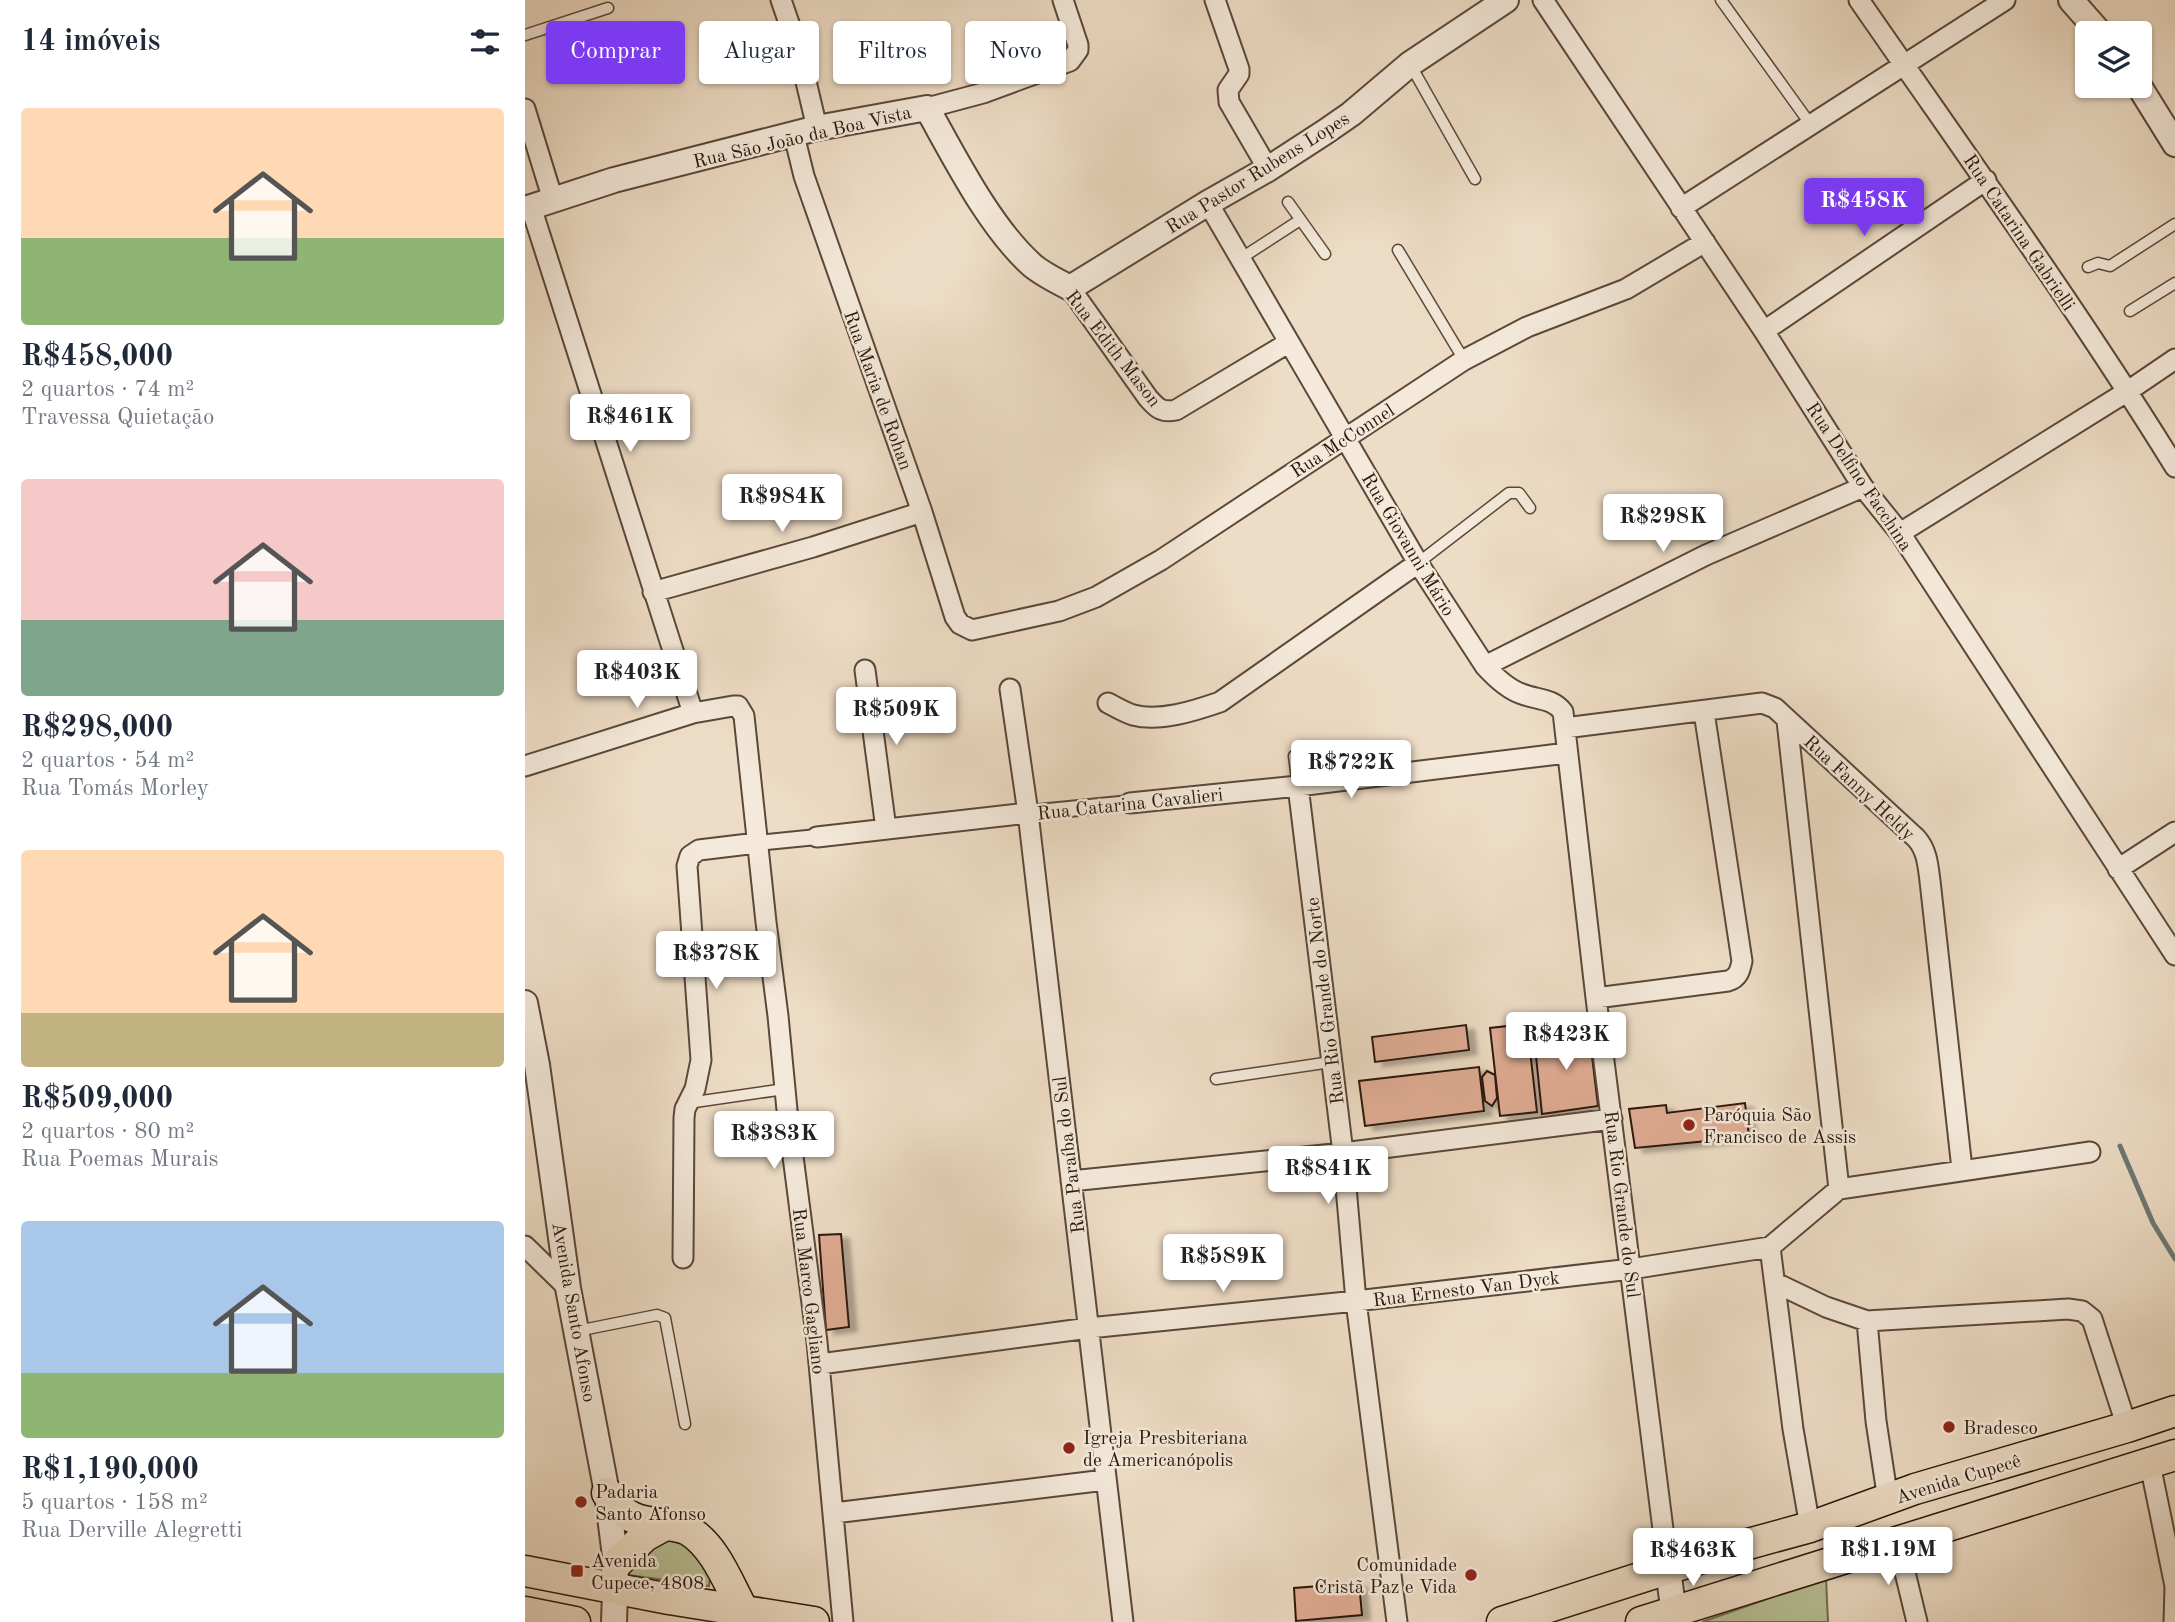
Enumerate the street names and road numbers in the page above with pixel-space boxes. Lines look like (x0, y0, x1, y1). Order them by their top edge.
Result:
street label: Rua São João da Boa Vista (692, 104, 914, 173)
street label: Rua Pastor Rubens Lopes (1163, 110, 1353, 238)
street label: Rua Catarina Gabrielli (1959, 152, 2077, 315)
street label: Rua Edith Mason (1061, 288, 1163, 411)
street label: Rua Maria de Rohan (839, 308, 914, 473)
street label: Rua Delfino Facchina (1801, 400, 1915, 556)
street label: Rua McConnel (1288, 402, 1399, 483)
street label: Rua Giovanni Mário (1357, 470, 1457, 620)
street label: Rua Fanny Heldy (1799, 733, 1918, 845)
street label: Rua Catarina Cavalieri (1036, 786, 1224, 825)
street label: Rua Rio Grande do Norte (1304, 896, 1349, 1106)
street label: Rua Paraíba do Sul (1051, 1075, 1090, 1234)
street label: Rua Rio Grande do Sul (1600, 1109, 1641, 1299)
street label: Rua Marco Gagliano (788, 1207, 827, 1375)
street label: Avenida Santo Afonso (547, 1221, 598, 1404)
street label: Rua Ernesto Van Dyck (1372, 1270, 1561, 1311)
street label: Avenida Cupecê (1894, 1452, 2024, 1508)

